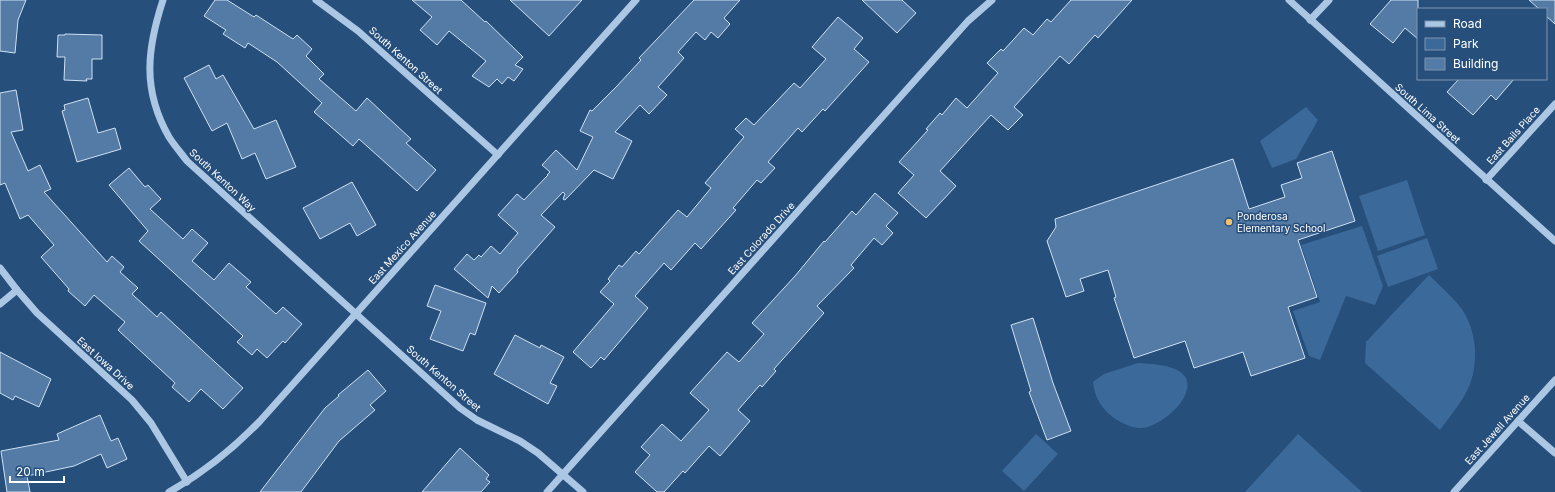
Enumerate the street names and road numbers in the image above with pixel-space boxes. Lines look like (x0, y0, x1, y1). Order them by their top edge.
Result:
street label: South Kenton Street (367, 24, 446, 97)
street label: South Lima Street (1393, 81, 1464, 146)
street label: East Bails Place (1484, 103, 1542, 167)
street label: South Kenton Way (187, 146, 259, 214)
street label: East Colorado Drive (725, 199, 797, 277)
street label: East Mexico Avenue (366, 208, 438, 286)
street label: East Iowa Drive (75, 334, 137, 392)
street label: South Kenton Street (404, 342, 484, 414)
street label: East Jewell Avenue (1462, 391, 1532, 467)

